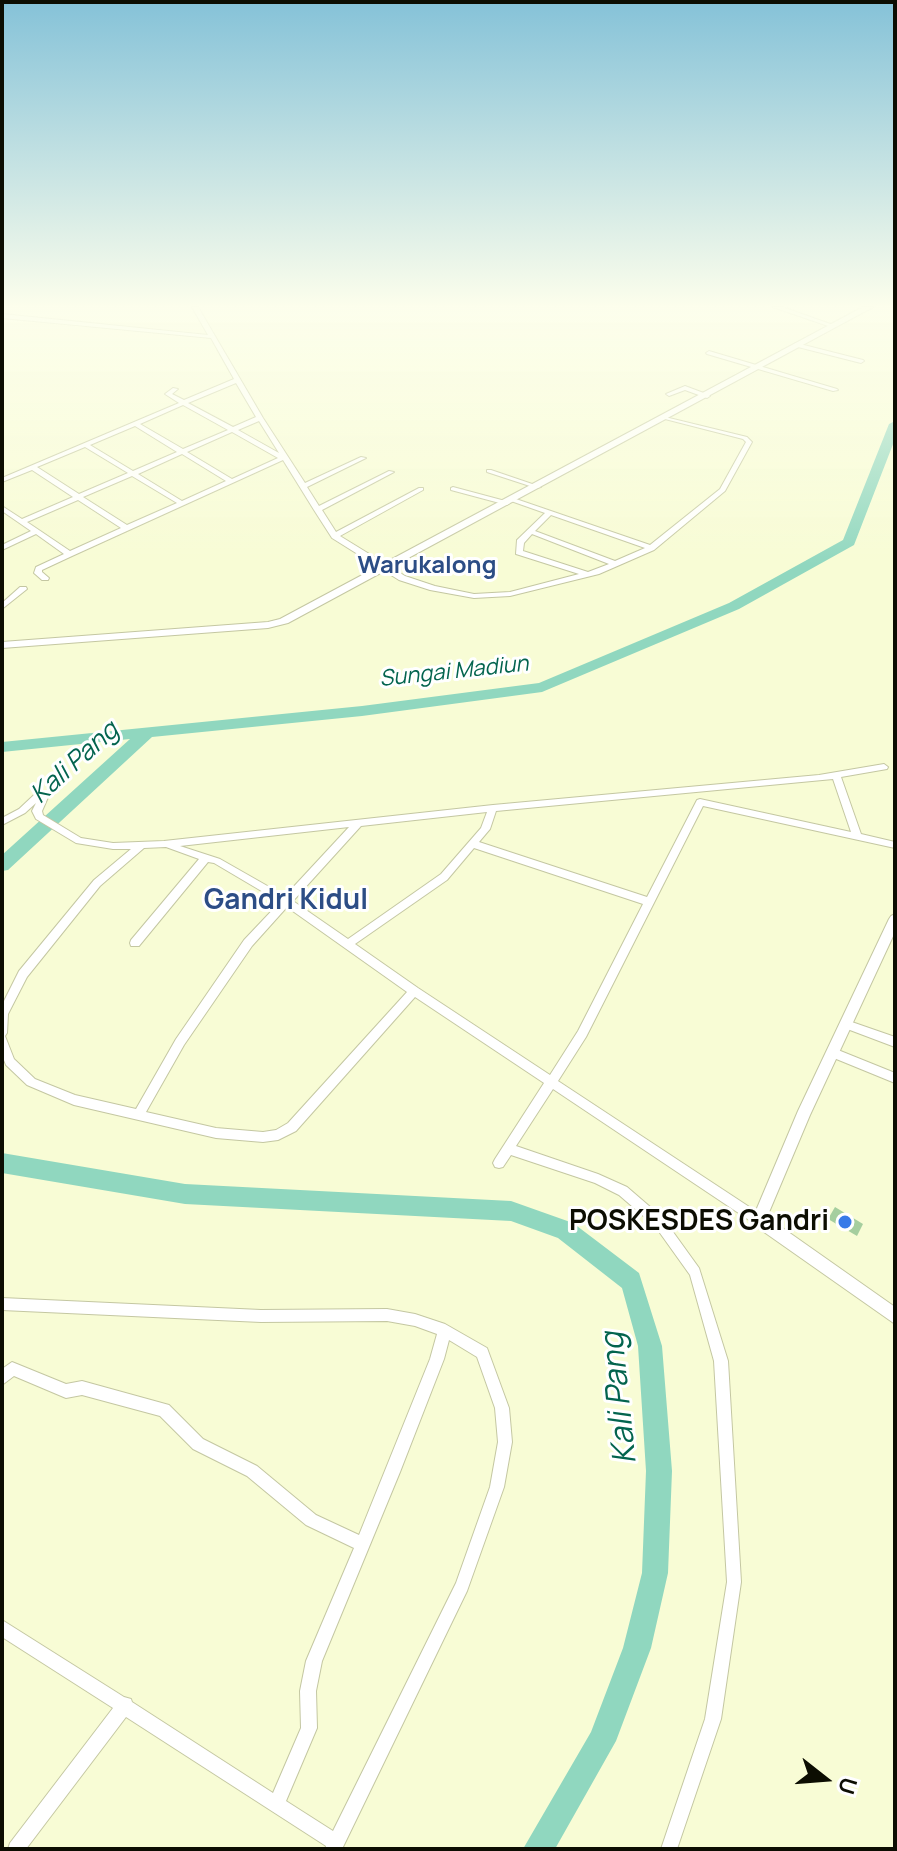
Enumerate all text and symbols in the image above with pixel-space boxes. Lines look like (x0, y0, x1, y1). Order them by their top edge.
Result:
district label: Warukalong (358, 552, 496, 580)
water label: Sungai Madiun (378, 651, 530, 693)
water label: Kali Pang (25, 715, 125, 811)
district label: Gandri Kidul (204, 884, 368, 918)
place label: POSKESDES Gandri (569, 1205, 829, 1239)
marker: POSKESDES Gandri (836, 1213, 854, 1231)
water label: Kali Pang (594, 1330, 646, 1466)
north arrow (785, 1739, 865, 1819)
text: U (831, 1774, 865, 1798)

